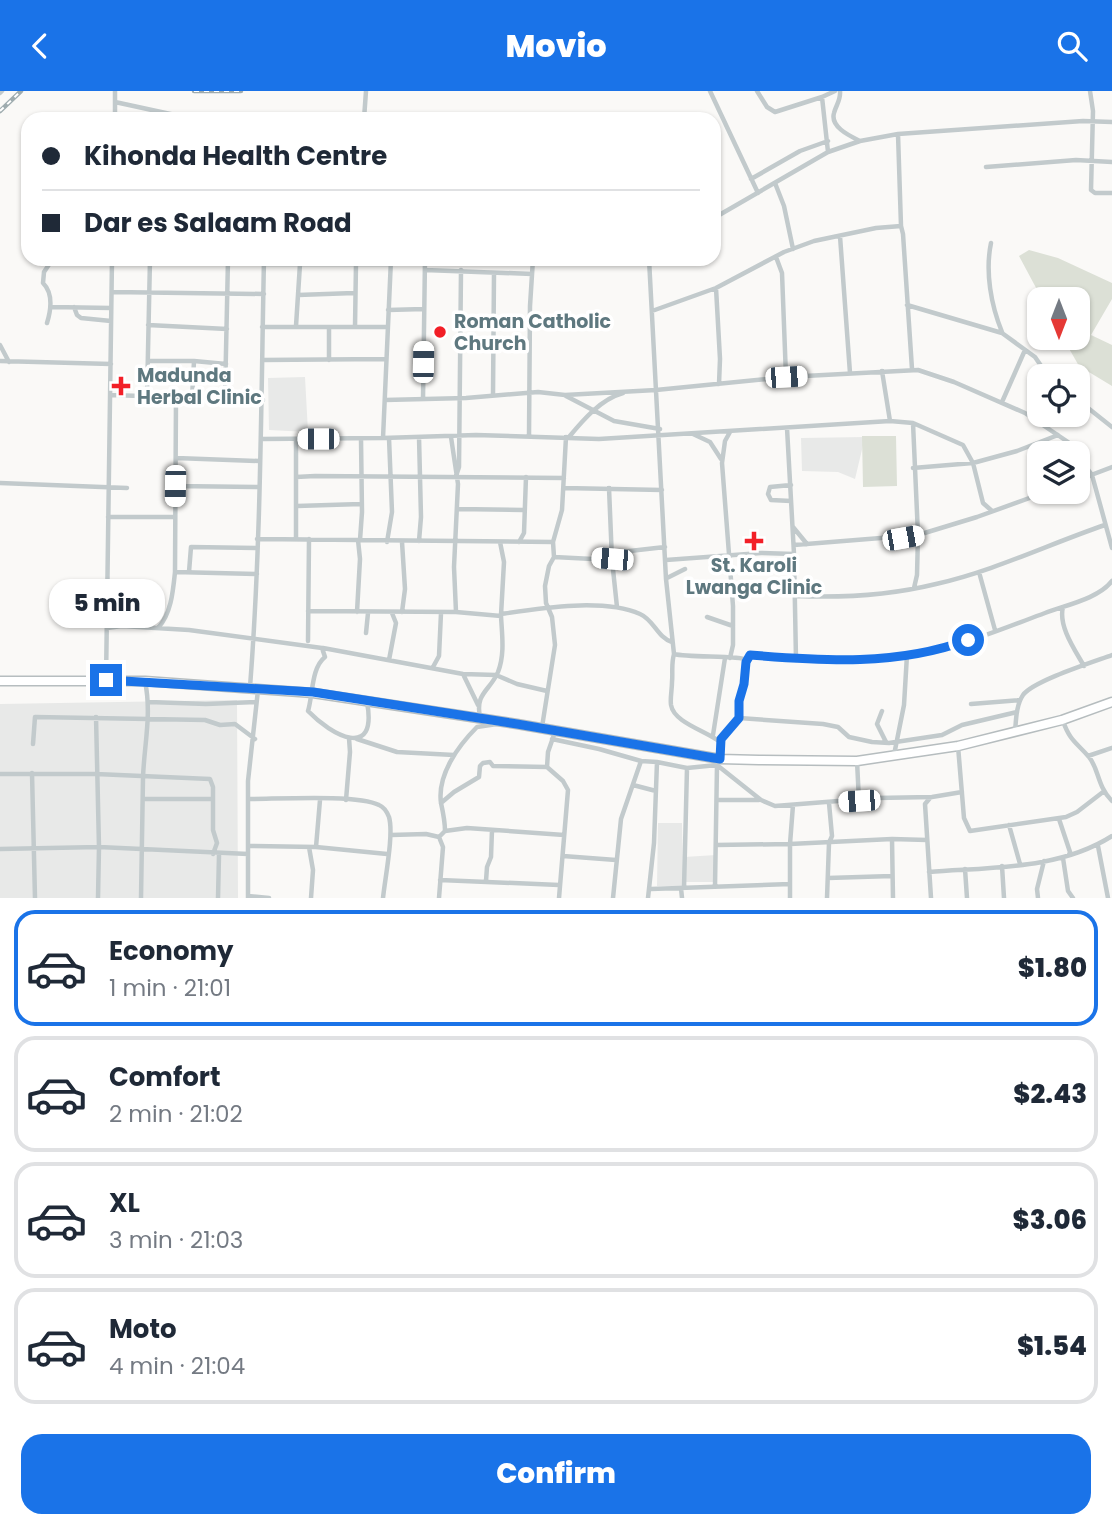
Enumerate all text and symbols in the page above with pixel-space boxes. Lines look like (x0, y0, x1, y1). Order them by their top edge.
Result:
text: Movio (505, 23, 607, 68)
icon: back (21, 27, 59, 65)
icon: search (1053, 27, 1091, 65)
text: Kihonda Health Centre (84, 138, 387, 174)
text: Dar es Salaam Road (84, 205, 352, 241)
north arrow (1027, 287, 1090, 350)
map controls (1027, 287, 1090, 504)
place label: Roman Catholic Church (454, 308, 611, 357)
marker: Roman Catholic Church (432, 324, 448, 340)
car (413, 341, 434, 383)
place label: Madunda Herbal Clinic (137, 362, 262, 411)
button: locate (1027, 364, 1090, 427)
car (765, 365, 808, 389)
marker: Madunda Herbal Clinic (111, 376, 131, 396)
car (298, 429, 340, 450)
button: layers (1027, 441, 1090, 504)
car (165, 465, 186, 507)
car (881, 524, 926, 552)
marker: St. Karoli Lwanga Clinic (744, 531, 764, 551)
car (591, 547, 634, 571)
place label: St. Karoli Lwanga Clinic (686, 552, 822, 601)
callout: 5 min (48, 579, 164, 627)
text: 5 min (74, 587, 140, 619)
route start (952, 624, 984, 656)
route end (90, 664, 122, 696)
car (838, 789, 881, 813)
text: Economy (109, 933, 233, 969)
icon: car (25, 937, 88, 1000)
text: $1.80 (1018, 950, 1087, 986)
text: 1 min · 21:01 (109, 972, 231, 1004)
text: Comfort (109, 1059, 221, 1095)
icon: car (25, 1063, 88, 1126)
text: $2.43 (1013, 1076, 1087, 1112)
text: 2 min · 21:02 (109, 1098, 243, 1130)
text: XL (109, 1185, 140, 1221)
icon: car (25, 1189, 88, 1252)
text: $3.06 (1013, 1202, 1087, 1238)
text: 3 min · 21:03 (109, 1224, 243, 1256)
text: Moto (109, 1311, 177, 1347)
icon: car (25, 1315, 88, 1378)
text: $1.54 (1017, 1328, 1087, 1364)
text: 4 min · 21:04 (109, 1350, 245, 1382)
button: Confirm (21, 1434, 1091, 1514)

